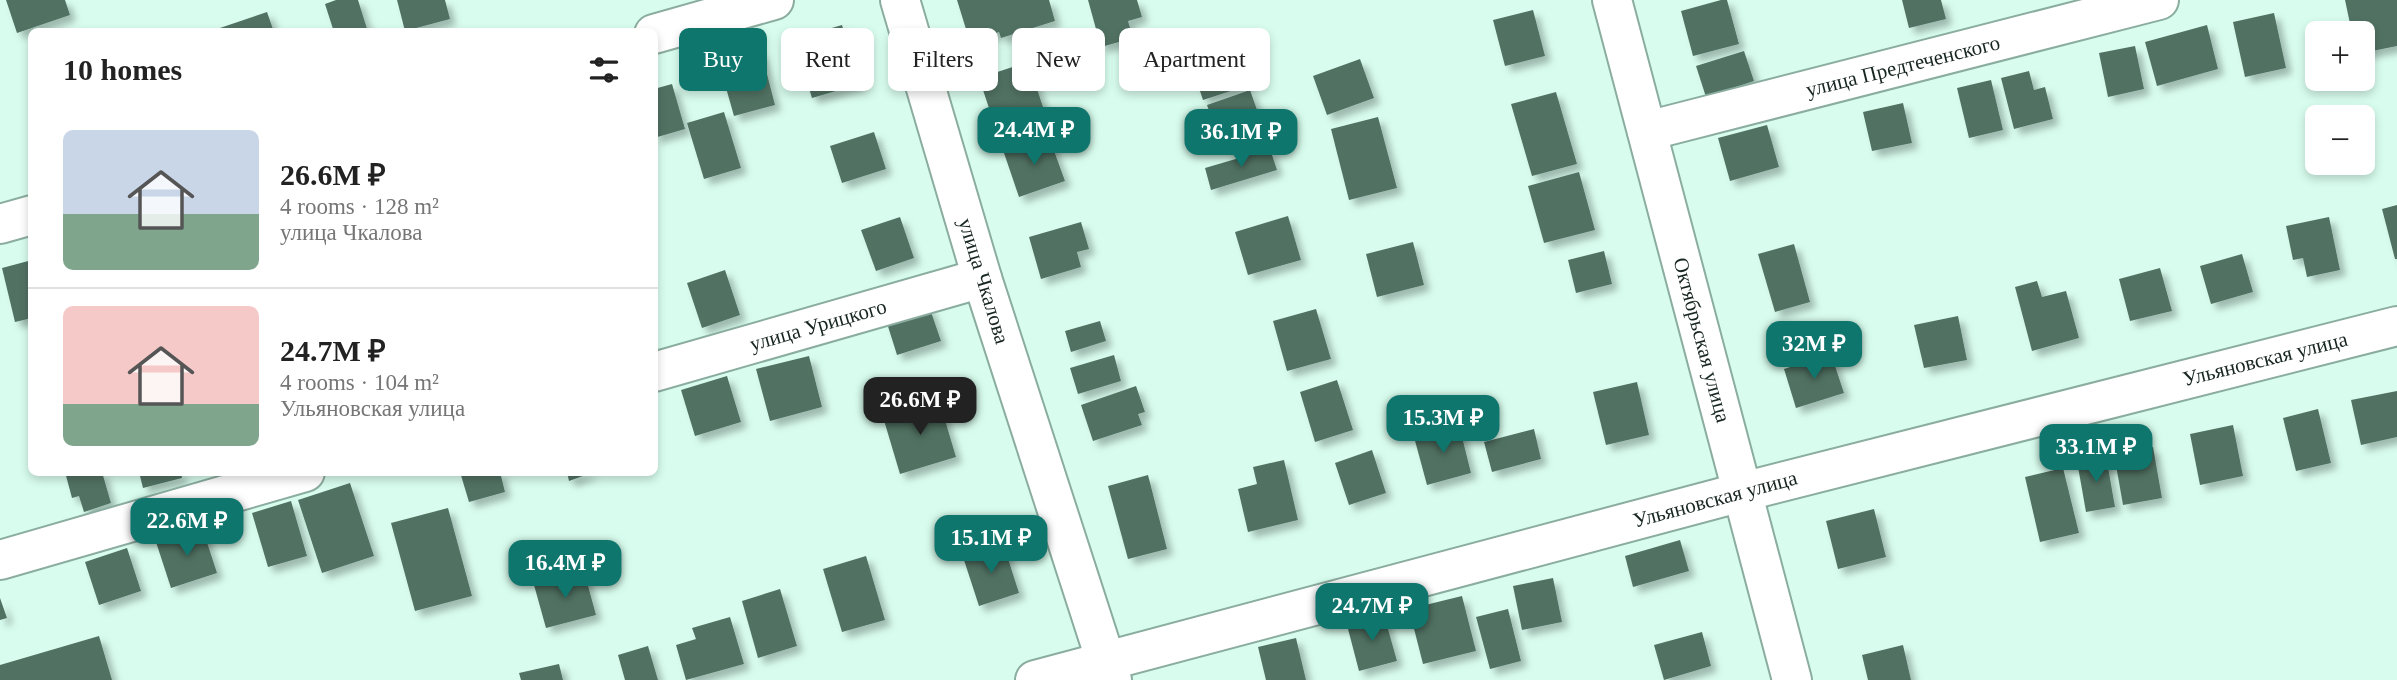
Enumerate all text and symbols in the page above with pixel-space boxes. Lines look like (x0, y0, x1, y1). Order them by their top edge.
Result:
map controls (2305, 21, 2375, 175)
button: + (2305, 21, 2375, 91)
chip: Buy (679, 28, 767, 91)
chip: Rent (781, 28, 874, 91)
chip: Filters (888, 28, 998, 91)
chip: New (1012, 28, 1105, 91)
chip: Apartment (1119, 28, 1270, 91)
street label: улица Предтеченского (1803, 30, 2003, 102)
icon: filters (585, 51, 623, 89)
text: 10 homes (63, 53, 182, 86)
button: − (2305, 105, 2375, 175)
pin: 24.4M ₽ (969, 108, 1099, 167)
pin: 36.1M ₽ (1176, 110, 1306, 169)
text: 24.4M ₽ (993, 117, 1075, 142)
text: 36.1M ₽ (1200, 119, 1282, 144)
icon: home (119, 158, 203, 242)
text: 26.6M ₽ (280, 158, 386, 191)
text: 4 rooms · 128 m² (280, 194, 439, 219)
street label: улица Чкалова (954, 215, 1015, 347)
text: улица Чкалова (280, 220, 422, 245)
street label: Октябрьская улица (1668, 255, 1736, 426)
street label: улица Урицкого (747, 294, 889, 356)
pin: 32M ₽ (1765, 322, 1863, 381)
street label: Ульяновская улица (2180, 327, 2351, 391)
text: 32M ₽ (1782, 331, 1846, 356)
icon: home (119, 334, 203, 418)
text: 24.7M ₽ (280, 334, 386, 367)
text: 4 rooms · 104 m² (280, 370, 439, 395)
pin: 26.6M ₽ (855, 378, 985, 437)
text: 26.6M ₽ (879, 387, 961, 412)
text: Ульяновская улица (280, 396, 465, 421)
pin: 15.3M ₽ (1378, 396, 1508, 455)
text: 15.3M ₽ (1402, 405, 1484, 430)
pin: 33.1M ₽ (2031, 424, 2161, 484)
text: 33.1M ₽ (2055, 434, 2137, 459)
street label: Ульяновская улица (1630, 465, 1800, 532)
pin: 22.6M ₽ (122, 498, 252, 558)
text: 22.6M ₽ (146, 508, 228, 533)
pin: 15.1M ₽ (926, 516, 1056, 575)
text: 15.1M ₽ (950, 525, 1032, 550)
pin: 16.4M ₽ (500, 540, 630, 600)
text: 16.4M ₽ (524, 550, 606, 575)
pin: 24.7M ₽ (1307, 584, 1437, 643)
text: 24.7M ₽ (1331, 593, 1413, 618)

